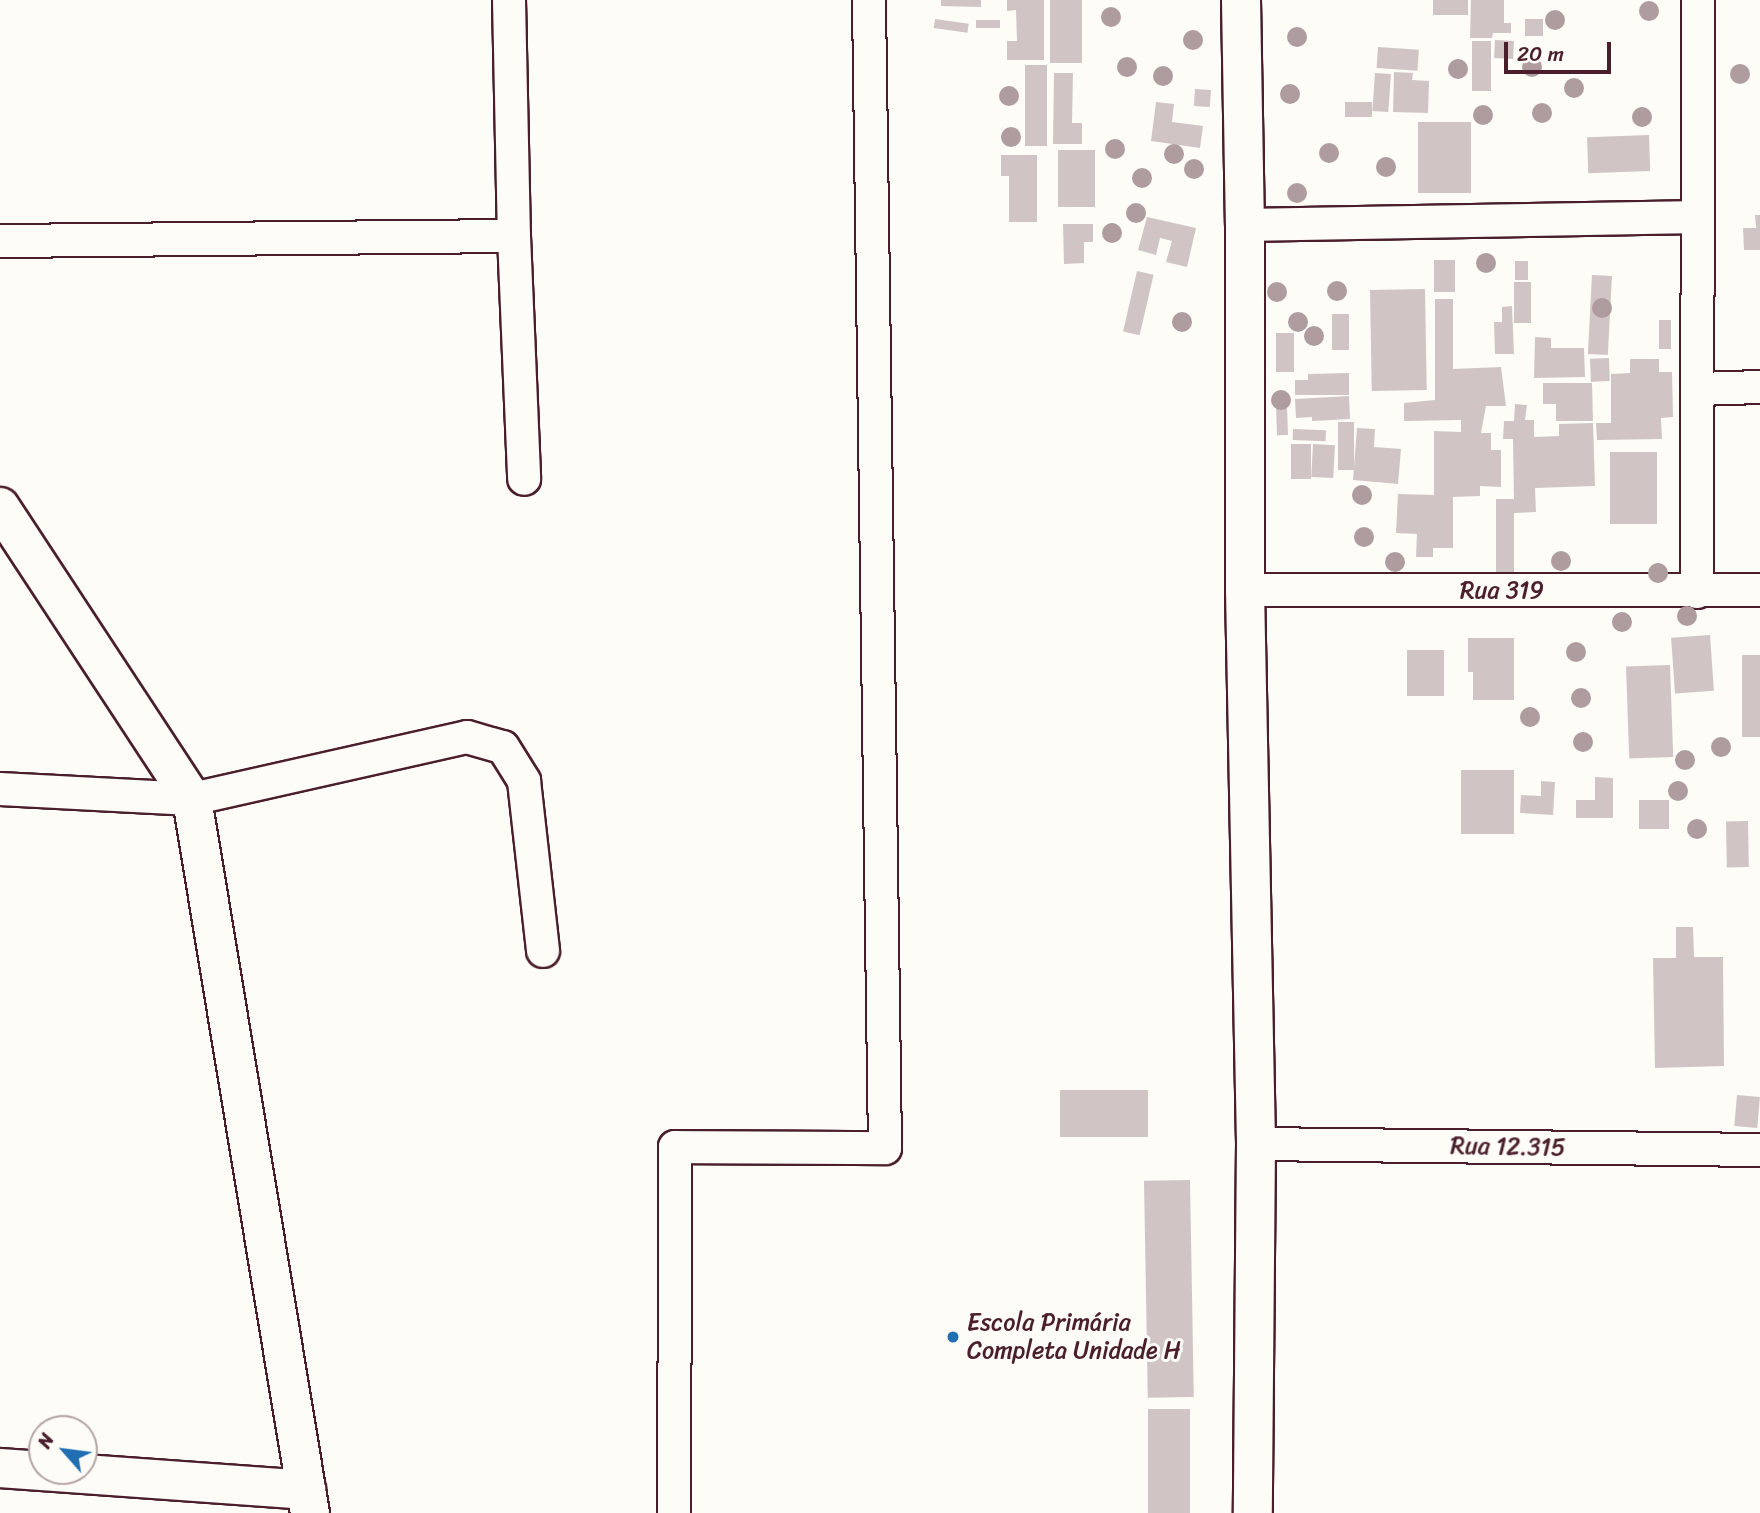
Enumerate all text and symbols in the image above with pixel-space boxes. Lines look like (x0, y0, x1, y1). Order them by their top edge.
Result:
scale bar (1508, 28, 1615, 72)
text: 20 m (1517, 35, 1564, 73)
street label: Rua 319 (1460, 577, 1544, 605)
street label: Rua 12.315 (1450, 1132, 1566, 1162)
place label: Escola Primária Completa Unidade H (967, 1309, 1181, 1365)
marker: Escola Primária Completa Unidade H (945, 1329, 961, 1345)
north arrow (28, 1415, 98, 1485)
text: N (28, 1427, 63, 1454)

